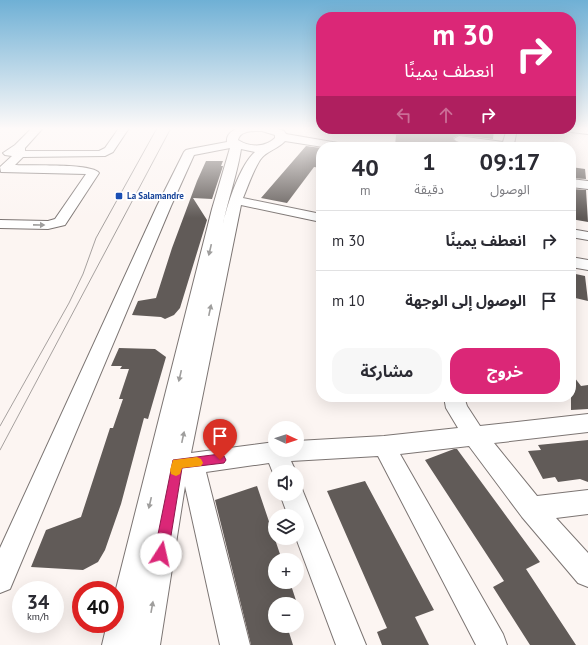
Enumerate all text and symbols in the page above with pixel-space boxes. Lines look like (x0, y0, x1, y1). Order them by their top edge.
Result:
text: 30 m (433, 16, 494, 53)
icon: right (508, 28, 560, 80)
text: انعطف يمينًا (404, 59, 494, 82)
icon: left (393, 104, 415, 126)
icon: ahead (435, 104, 457, 126)
icon: right (477, 104, 499, 126)
text: 1 (422, 146, 436, 177)
text: 09:17 (480, 146, 540, 177)
text: 40 (352, 152, 379, 183)
text: دقيقة (414, 181, 444, 198)
text: الوصول (490, 181, 530, 198)
text: m (360, 182, 370, 199)
place label: La Salamandre (127, 190, 184, 201)
marker: La Salamandre (114, 191, 124, 201)
one-way arrow (33, 222, 46, 228)
icon: right (538, 230, 560, 252)
text: 30 m (332, 231, 365, 250)
text: انعطف يمينًا (446, 231, 526, 250)
one-way arrow (206, 243, 212, 256)
icon: arrive (538, 290, 560, 312)
text: 10 m (332, 291, 365, 310)
text: الوصول إلى الوجهة (405, 291, 526, 310)
one-way arrow (208, 304, 214, 317)
button: مشاركة (332, 348, 442, 394)
button: خروج (450, 348, 560, 394)
one-way arrow (177, 370, 183, 382)
pin (203, 419, 237, 460)
north arrow (268, 421, 304, 457)
map controls (268, 421, 304, 633)
icon: arrive (209, 425, 231, 447)
one-way arrow (180, 431, 186, 444)
button: sound (268, 465, 304, 501)
one-way arrow (147, 497, 153, 509)
button: layers (268, 509, 304, 545)
position arrow (140, 533, 182, 575)
button: + (268, 553, 304, 589)
speed limit sign: 40 (72, 581, 124, 633)
text: 34 (27, 589, 49, 615)
button: − (268, 597, 304, 633)
one-way arrow (149, 600, 155, 613)
text: km/h (27, 610, 49, 623)

